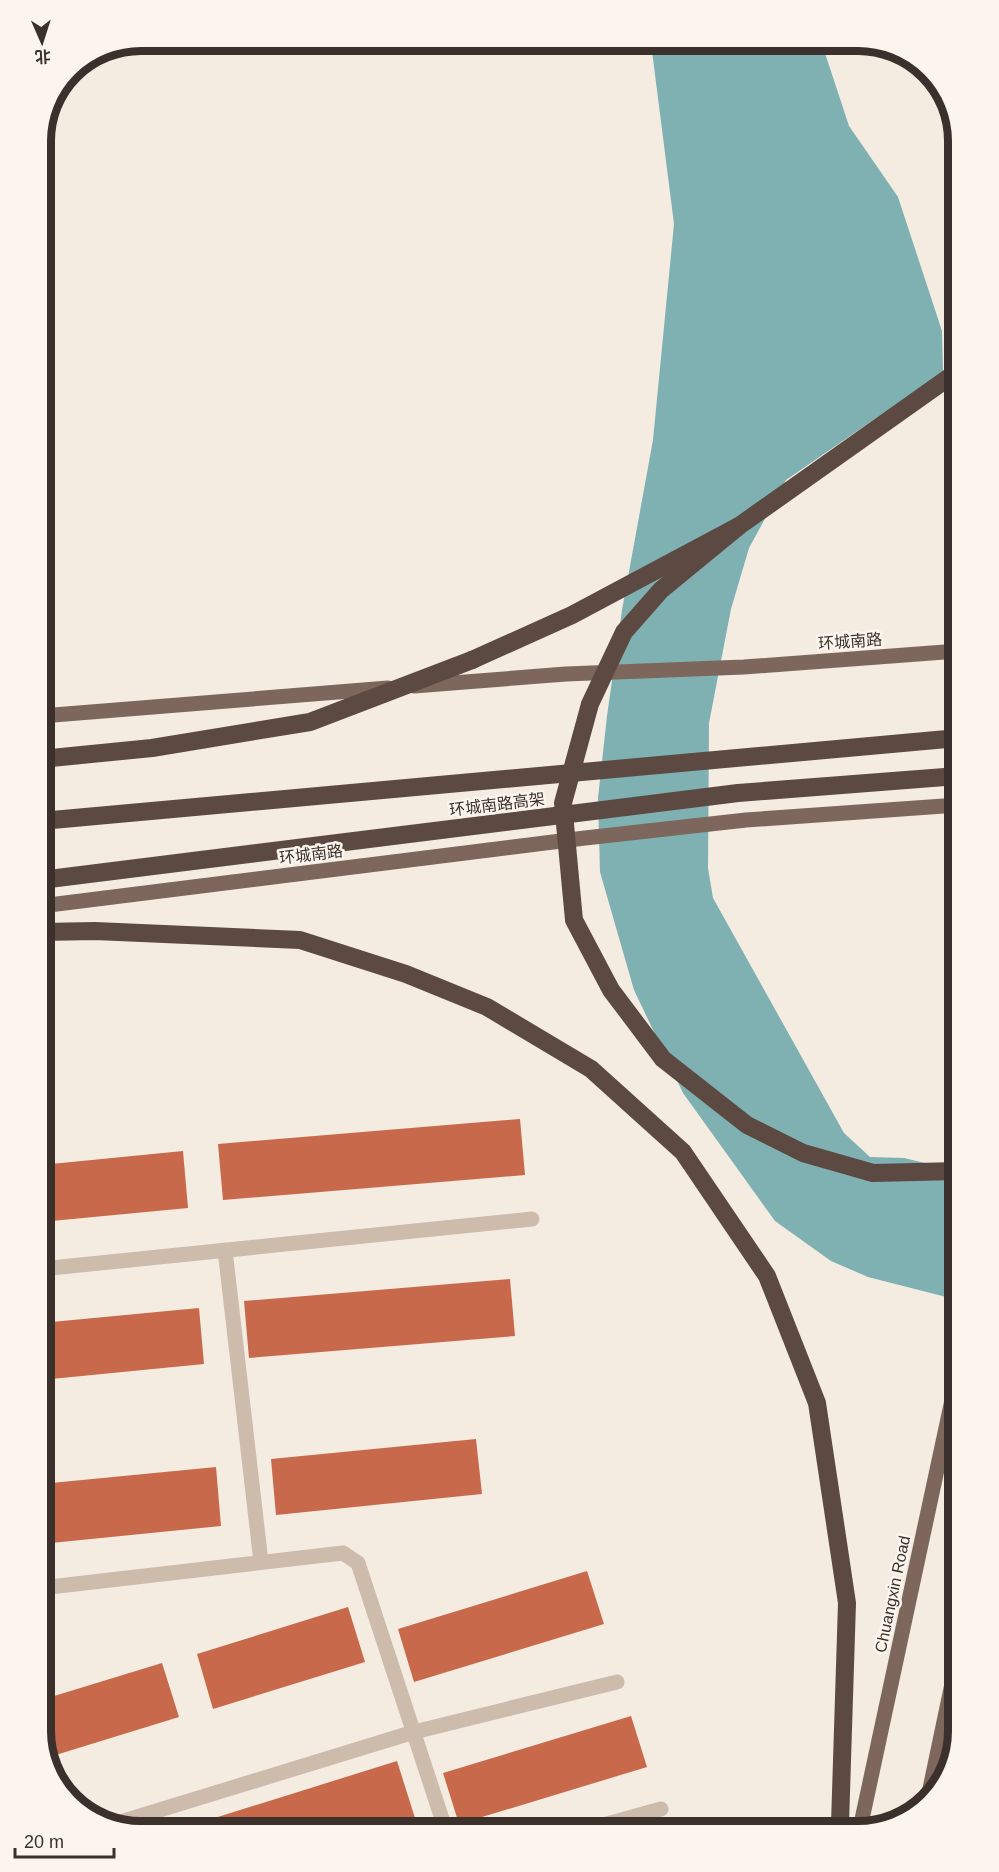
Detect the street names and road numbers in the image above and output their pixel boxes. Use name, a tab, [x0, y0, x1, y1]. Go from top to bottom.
street label: 环城南路	[818, 631, 883, 652]
street label: 环城南路高架	[448, 790, 546, 819]
street label: 环城南路	[278, 842, 344, 867]
street label: Chuangxin Road	[872, 1534, 913, 1654]

